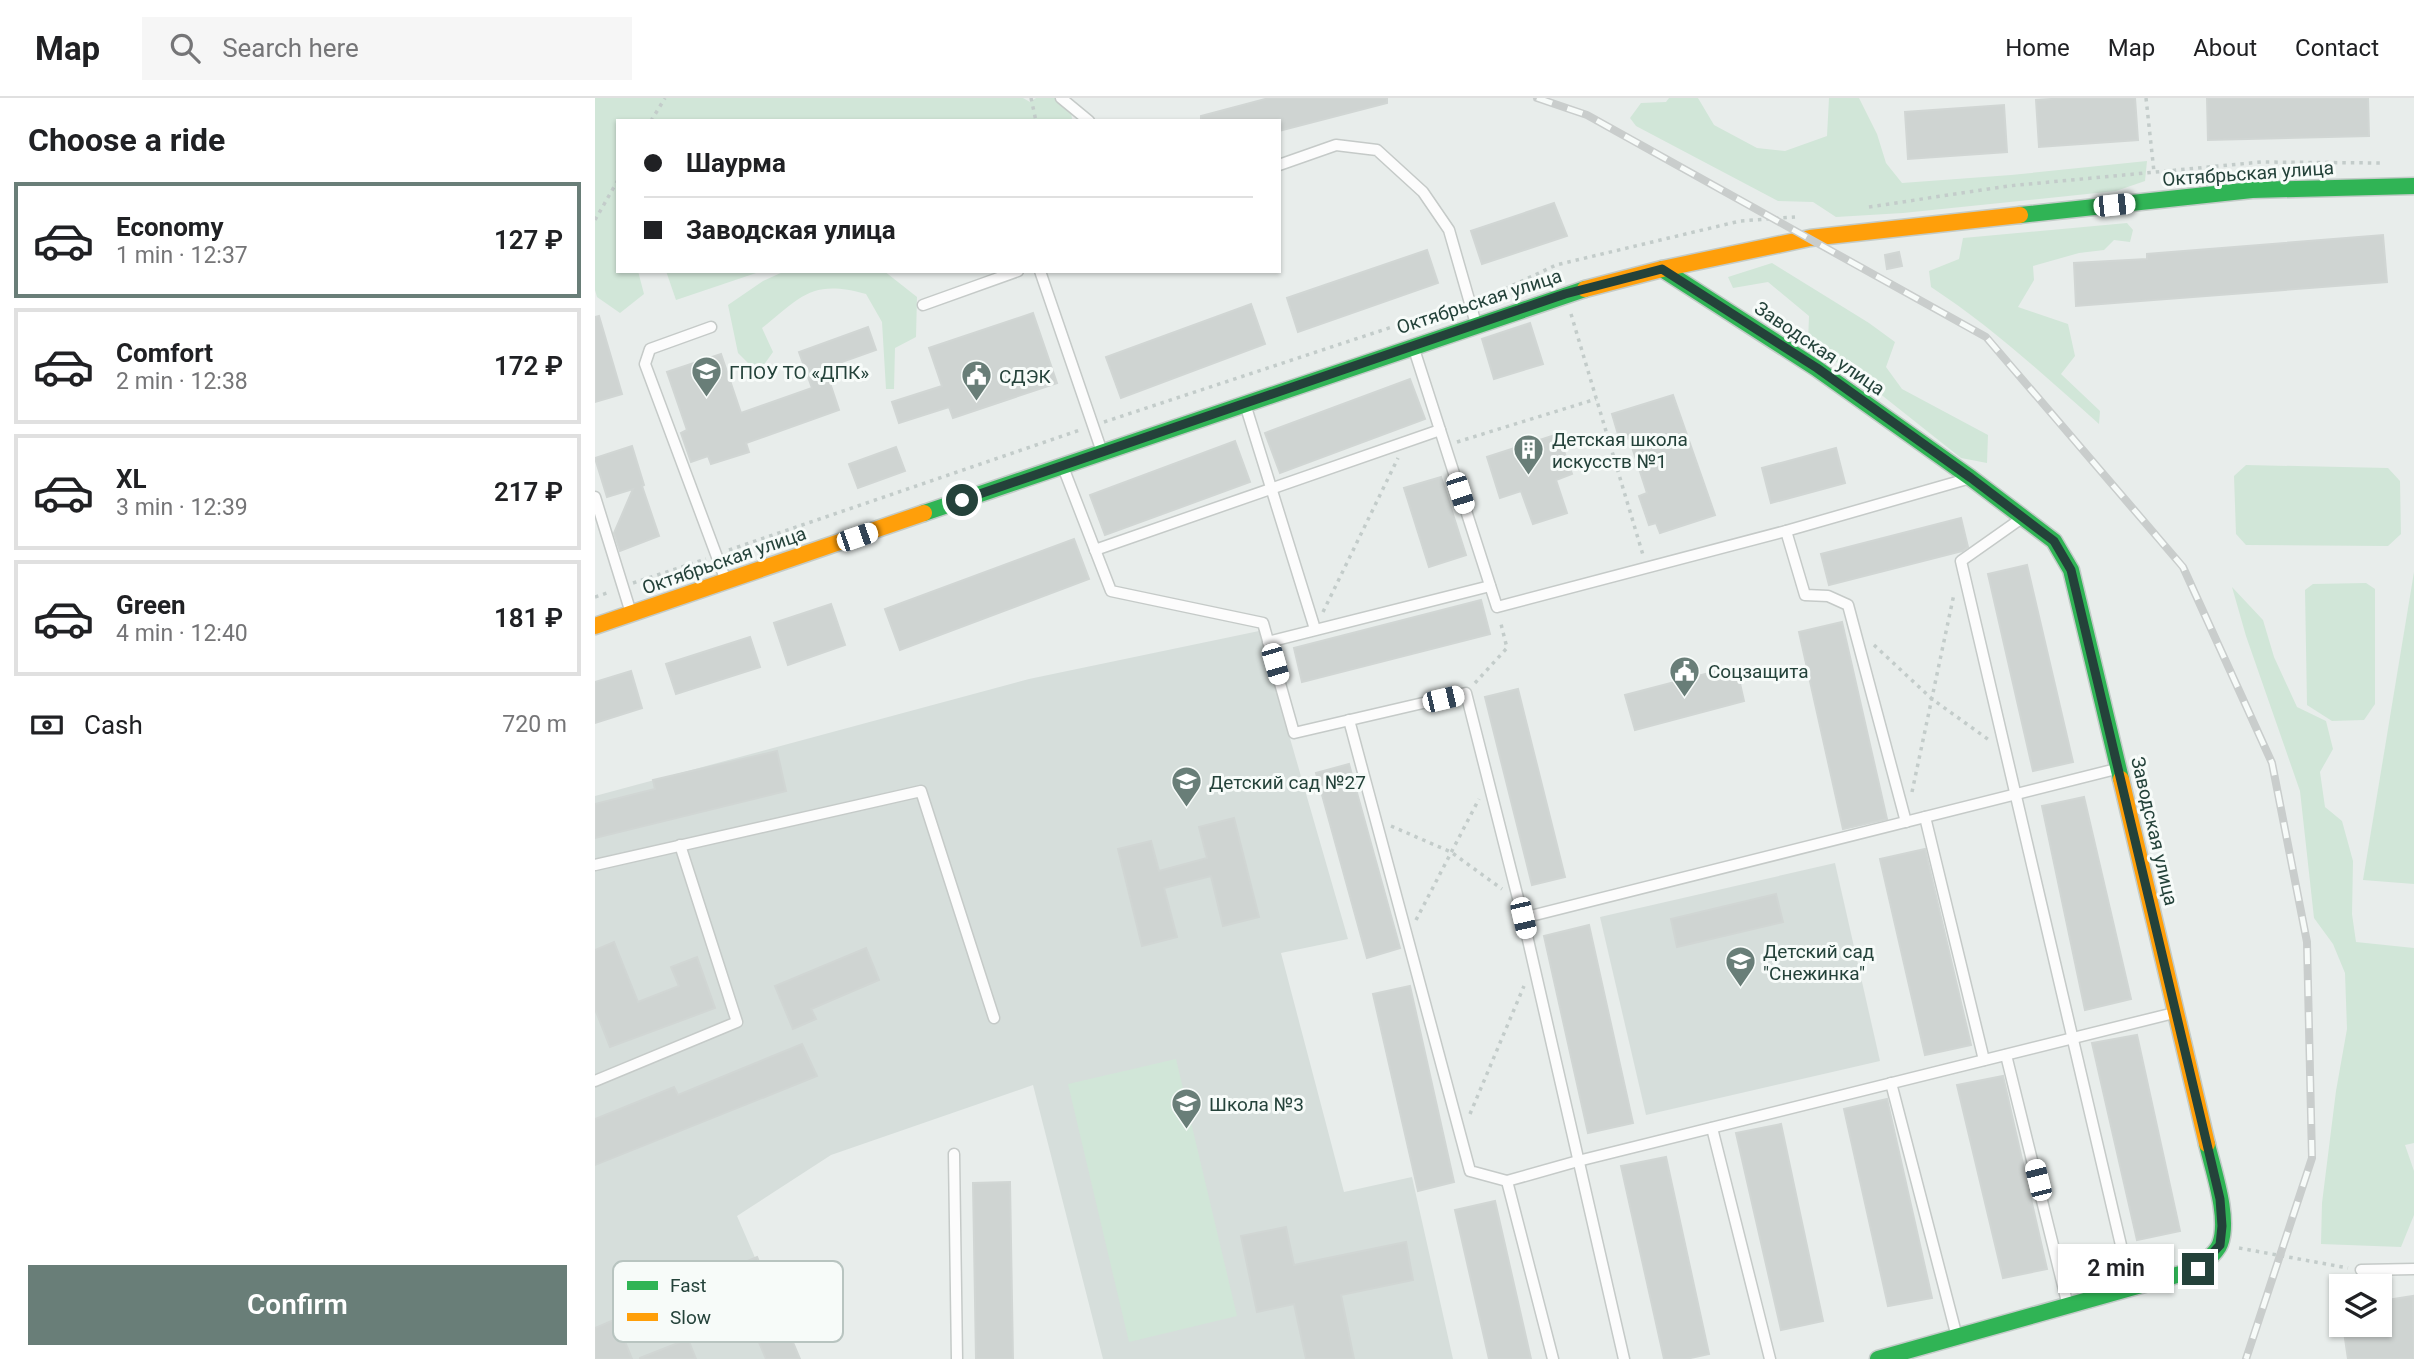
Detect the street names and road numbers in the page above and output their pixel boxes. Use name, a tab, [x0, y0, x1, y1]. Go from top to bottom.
street label: Октябрьская улица	[2161, 156, 2335, 191]
street label: Октябрьская улица	[1394, 264, 1565, 339]
street label: Заводская улица	[1750, 296, 1889, 400]
street label: Октябрьская улица	[639, 522, 809, 599]
street label: Заводская улица	[2126, 754, 2183, 908]

